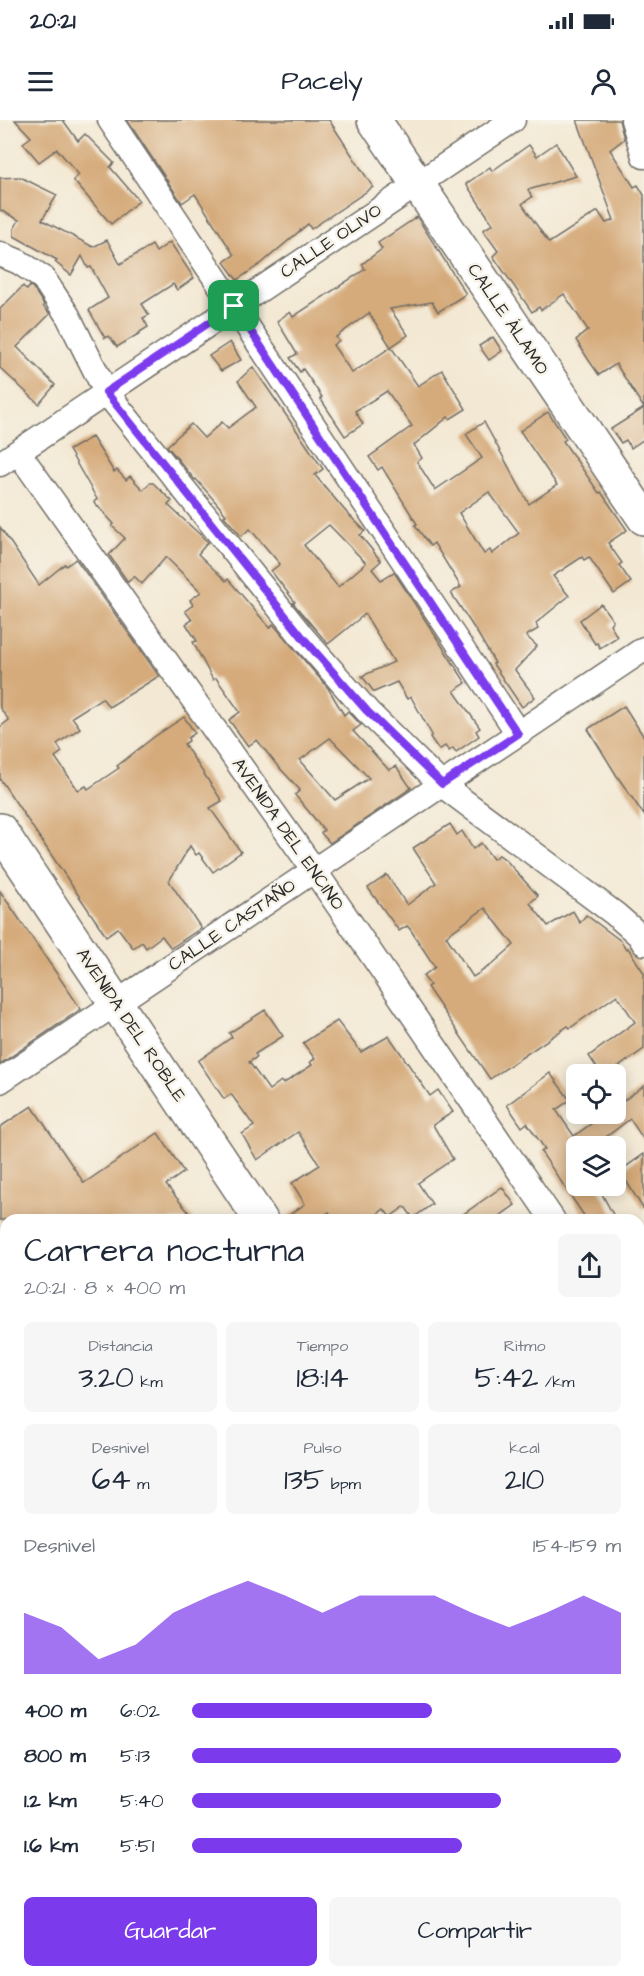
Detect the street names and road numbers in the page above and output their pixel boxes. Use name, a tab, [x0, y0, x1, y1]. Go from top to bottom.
street label: CALLE OLIVO	[275, 198, 387, 284]
street label: CALLE ÁLAMO	[461, 258, 555, 380]
street label: AVENIDA DEL ENCINO	[226, 753, 350, 915]
street label: CALLE CASTAÑO	[163, 873, 301, 977]
street label: AVENIDA DEL ROBLE	[70, 943, 192, 1107]

